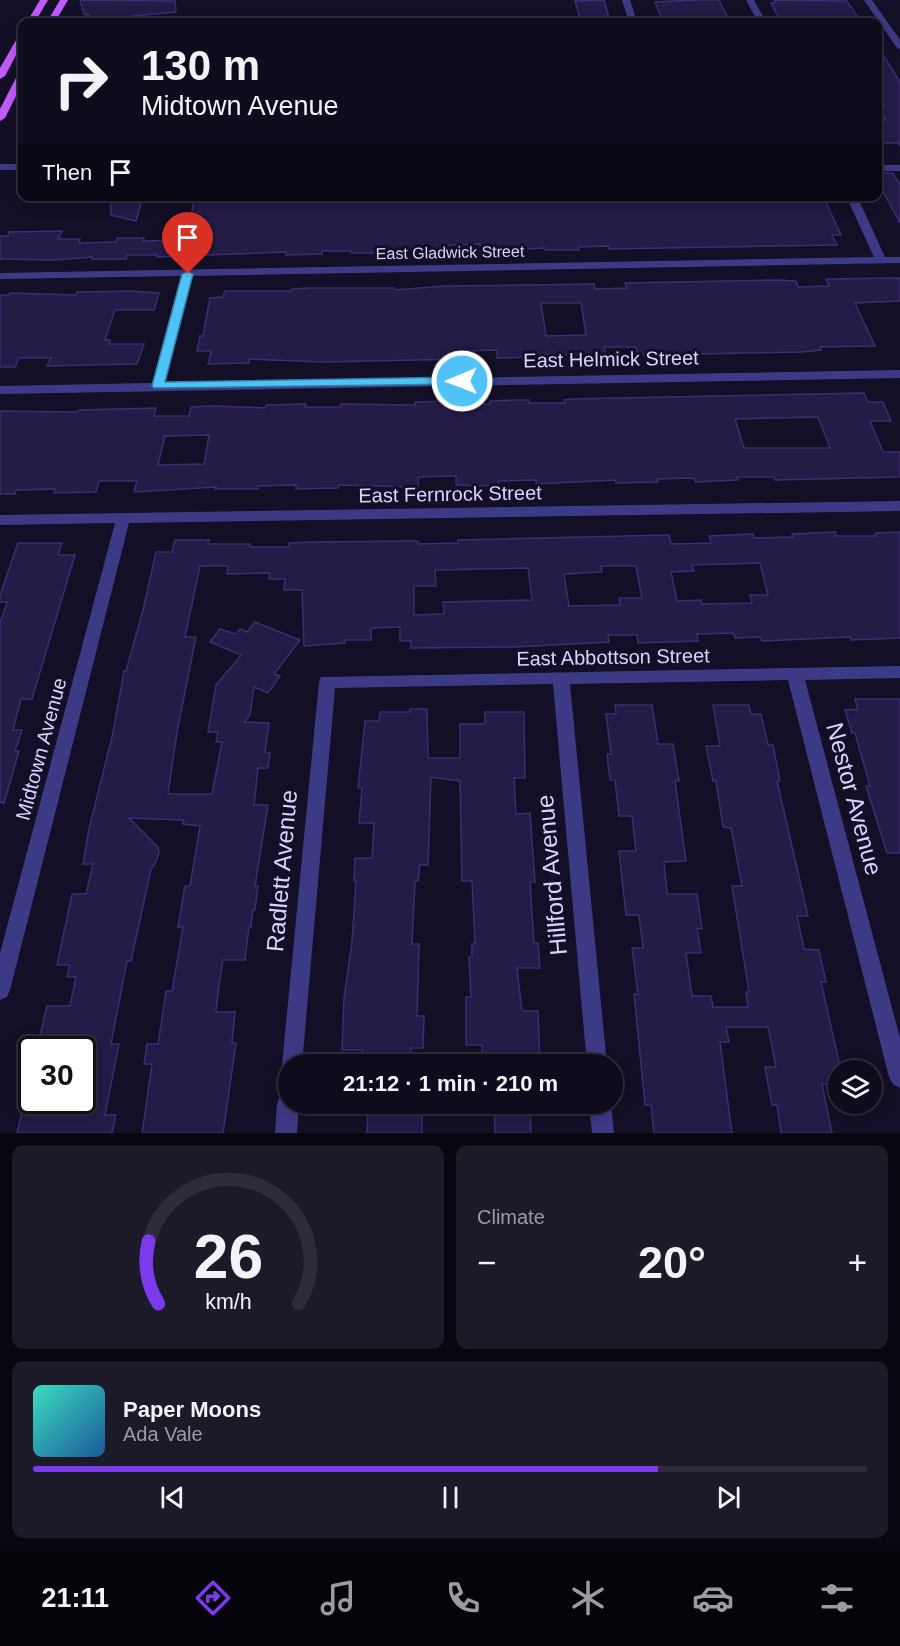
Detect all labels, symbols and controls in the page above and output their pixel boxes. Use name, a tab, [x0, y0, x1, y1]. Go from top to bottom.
icon: right	[42, 42, 120, 120]
text: 130 m	[141, 42, 260, 89]
text: Midtown Avenue	[141, 91, 339, 121]
icon: arrive	[104, 156, 137, 189]
text: Then	[42, 160, 92, 185]
pin	[162, 212, 213, 274]
icon: arrive	[171, 221, 204, 254]
street label: East Gladwick Street	[376, 243, 525, 262]
street label: East Helmick Street	[523, 346, 699, 372]
position arrow	[430, 349, 494, 413]
street label: East Fernrock Street	[358, 481, 542, 507]
street label: East Abbottson Street	[516, 644, 710, 670]
street label: Midtown Avenue	[11, 675, 71, 823]
street label: Nestor Avenue	[821, 720, 888, 878]
street label: Radlett Avenue	[261, 789, 302, 953]
street label: Hillford Avenue	[531, 794, 572, 956]
speed limit sign: 30	[18, 1036, 96, 1114]
map controls	[828, 1060, 882, 1114]
button: layers	[828, 1060, 882, 1114]
text: 21:12 · 1 min · 210 m	[343, 1071, 558, 1096]
text: Climate	[477, 1206, 545, 1228]
text: 26	[193, 1222, 263, 1291]
text: 20°	[638, 1237, 706, 1288]
text: −	[477, 1244, 496, 1281]
text: +	[848, 1244, 867, 1281]
text: km/h	[205, 1290, 251, 1314]
text: Paper Moons	[123, 1397, 261, 1422]
text: Ada Vale	[123, 1423, 203, 1445]
icon: previous	[156, 1481, 189, 1514]
icon: pause	[434, 1481, 467, 1514]
icon: next	[712, 1481, 745, 1514]
icon: directions	[192, 1577, 234, 1619]
icon: music	[317, 1577, 359, 1619]
icon: phone	[442, 1577, 484, 1619]
icon: climate	[567, 1577, 609, 1619]
icon: car	[692, 1577, 734, 1619]
icon: filters	[816, 1577, 858, 1619]
text: 21:11	[41, 1583, 109, 1613]

